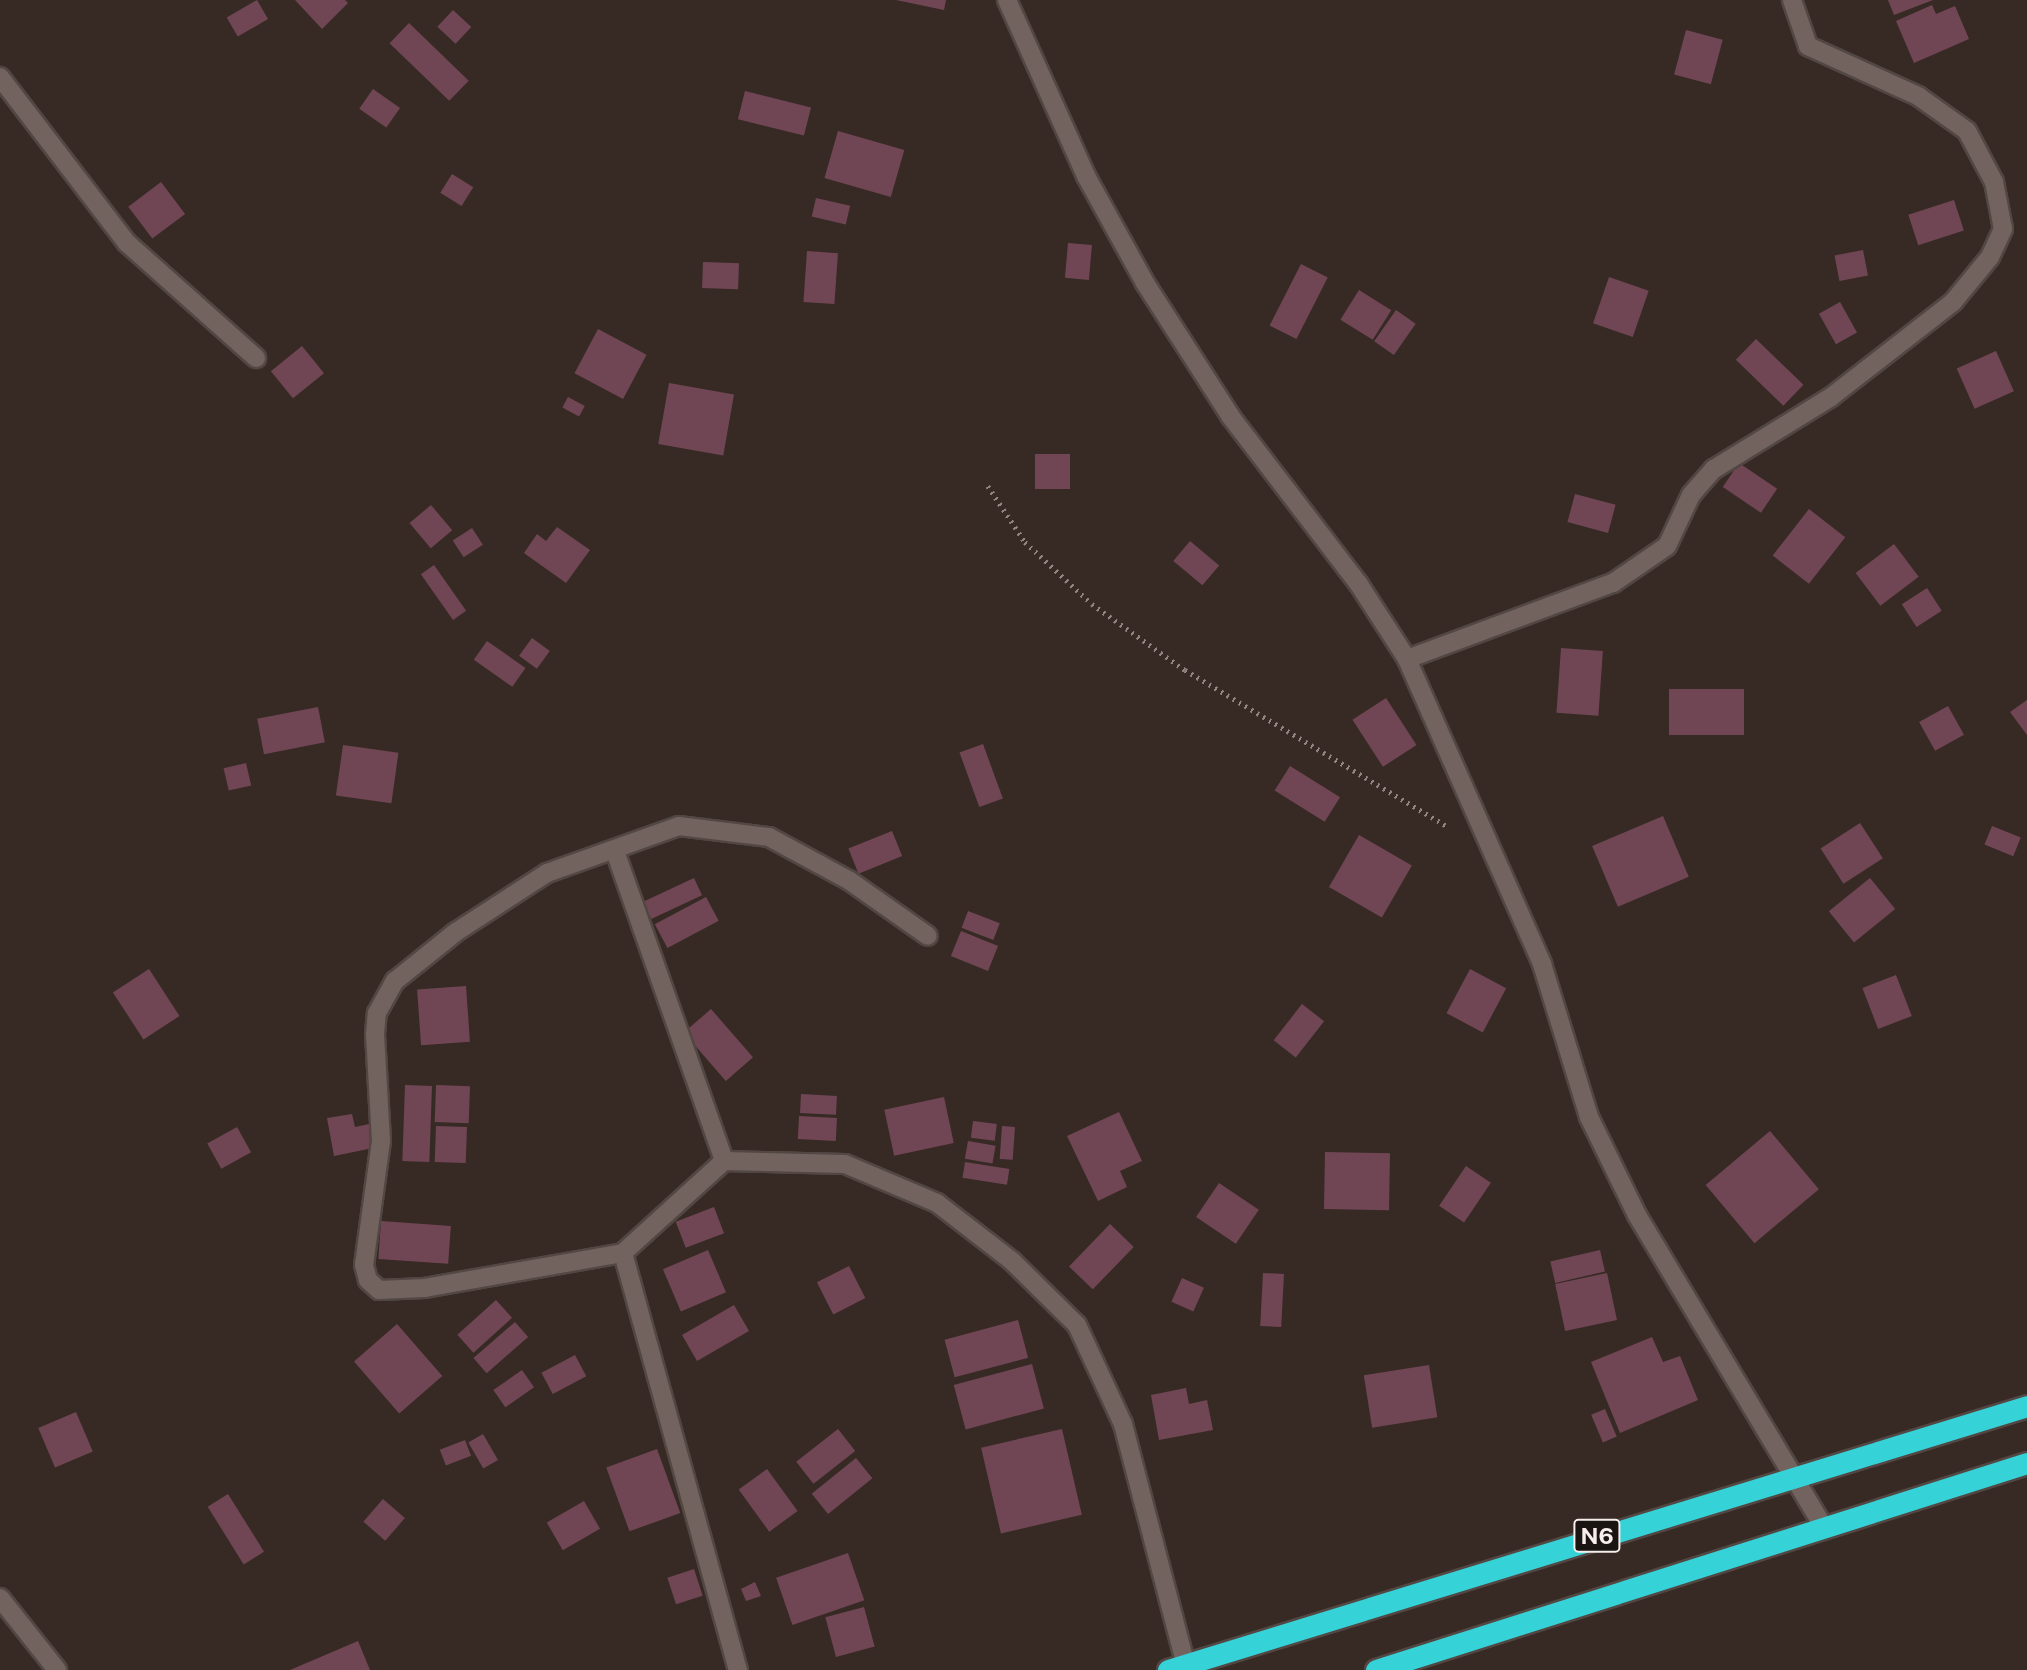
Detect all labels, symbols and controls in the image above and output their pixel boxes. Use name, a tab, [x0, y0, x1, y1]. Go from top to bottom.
road number: N6	[1572, 1516, 1622, 1555]

